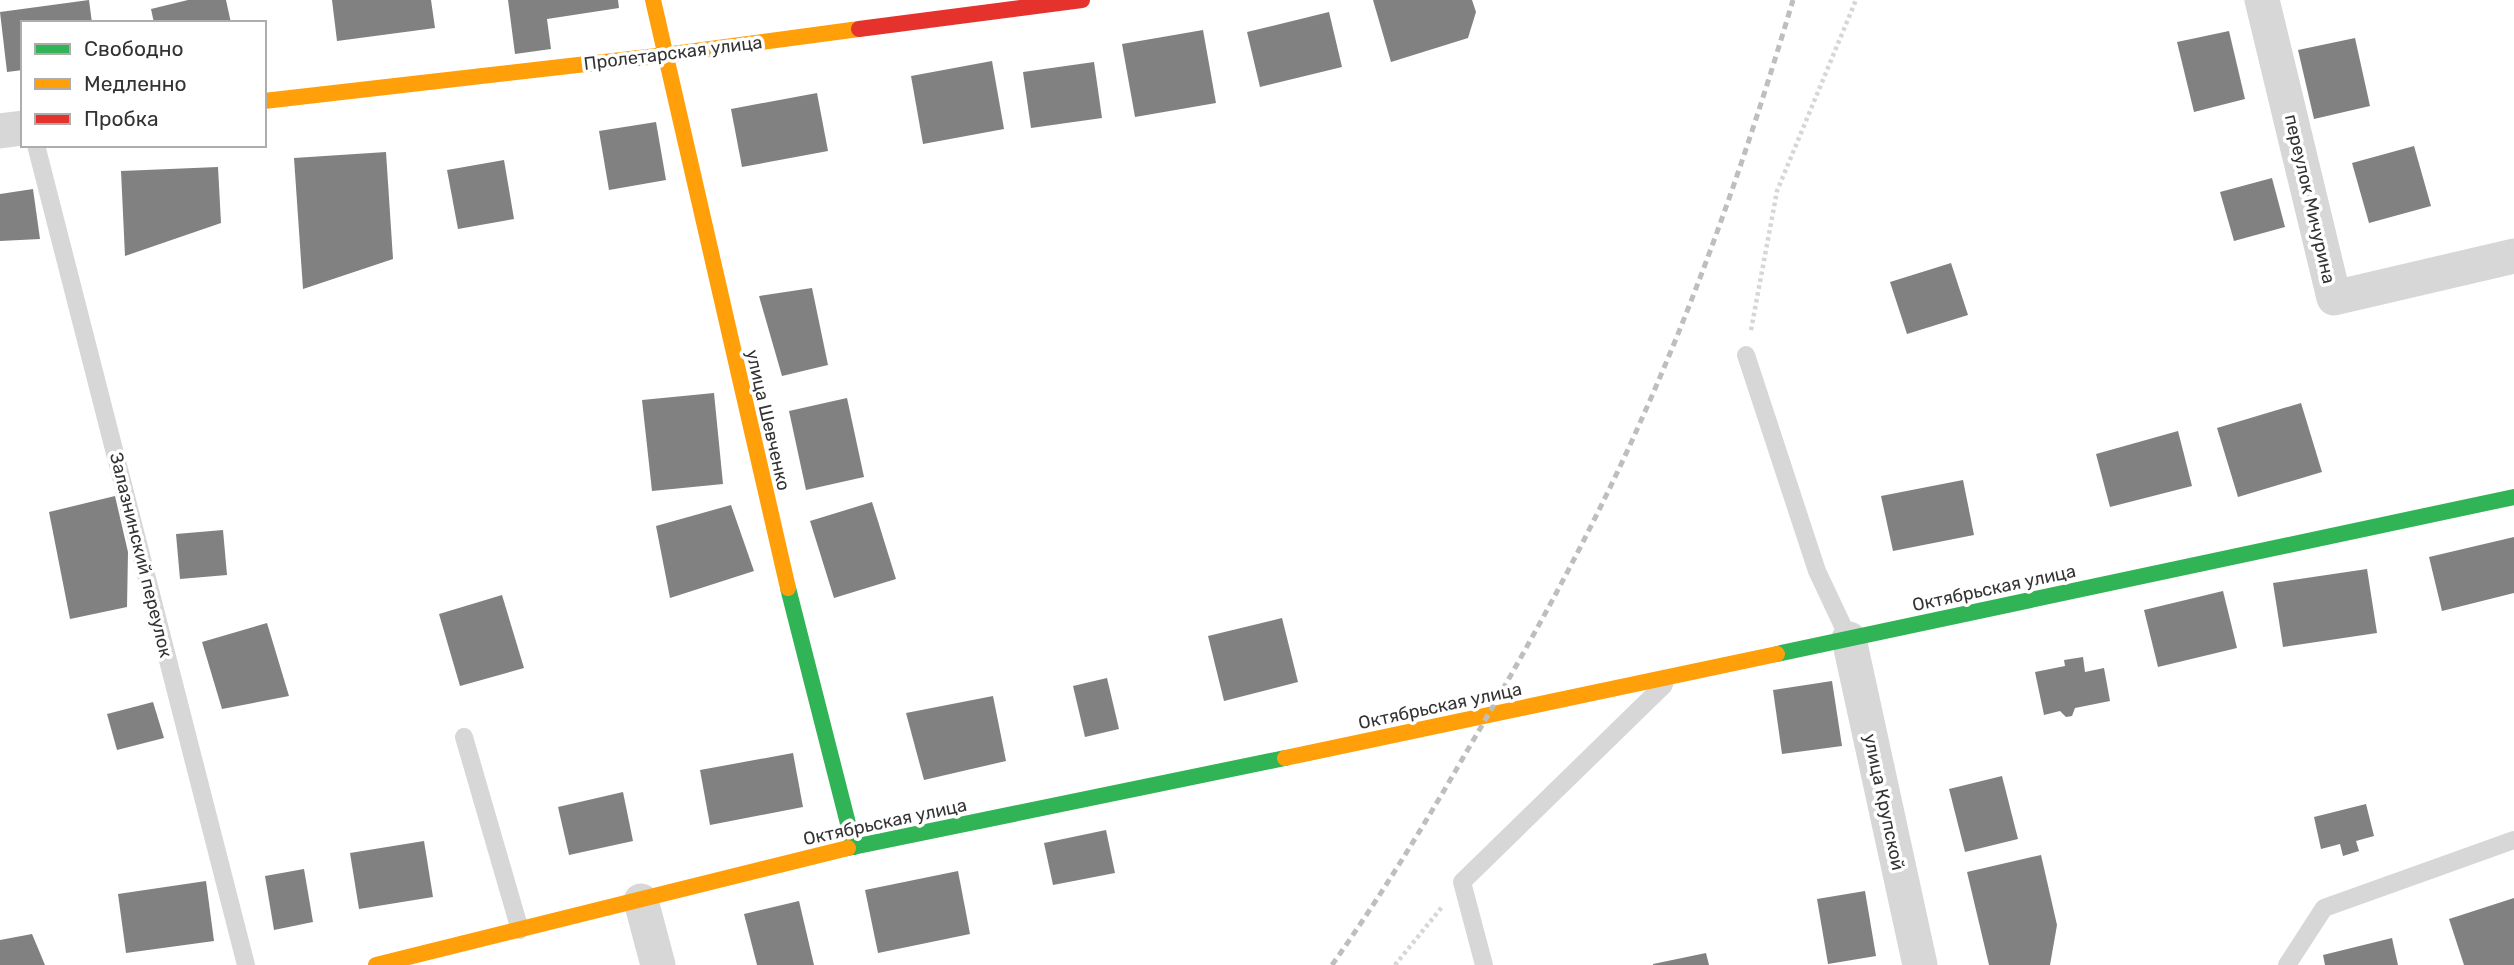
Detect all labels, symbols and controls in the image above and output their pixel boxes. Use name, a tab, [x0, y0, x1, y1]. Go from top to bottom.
legend	[21, 21, 266, 147]
street label: Пролетарская улица	[583, 31, 763, 75]
text: Свободно	[84, 36, 184, 61]
text: Медленно	[84, 71, 187, 96]
text: Пробка	[84, 106, 159, 131]
street label: переулок Мичурина	[2280, 112, 2340, 286]
street label: улица Шевченко	[741, 347, 795, 493]
street label: Залазнинский переулок	[105, 450, 177, 660]
street label: Октябрьская улица	[1910, 560, 2078, 616]
street label: Октябрьская улица	[1356, 678, 1524, 734]
street label: улица Крупской	[1859, 732, 1909, 872]
street label: Октябрьская улица	[801, 794, 969, 850]

